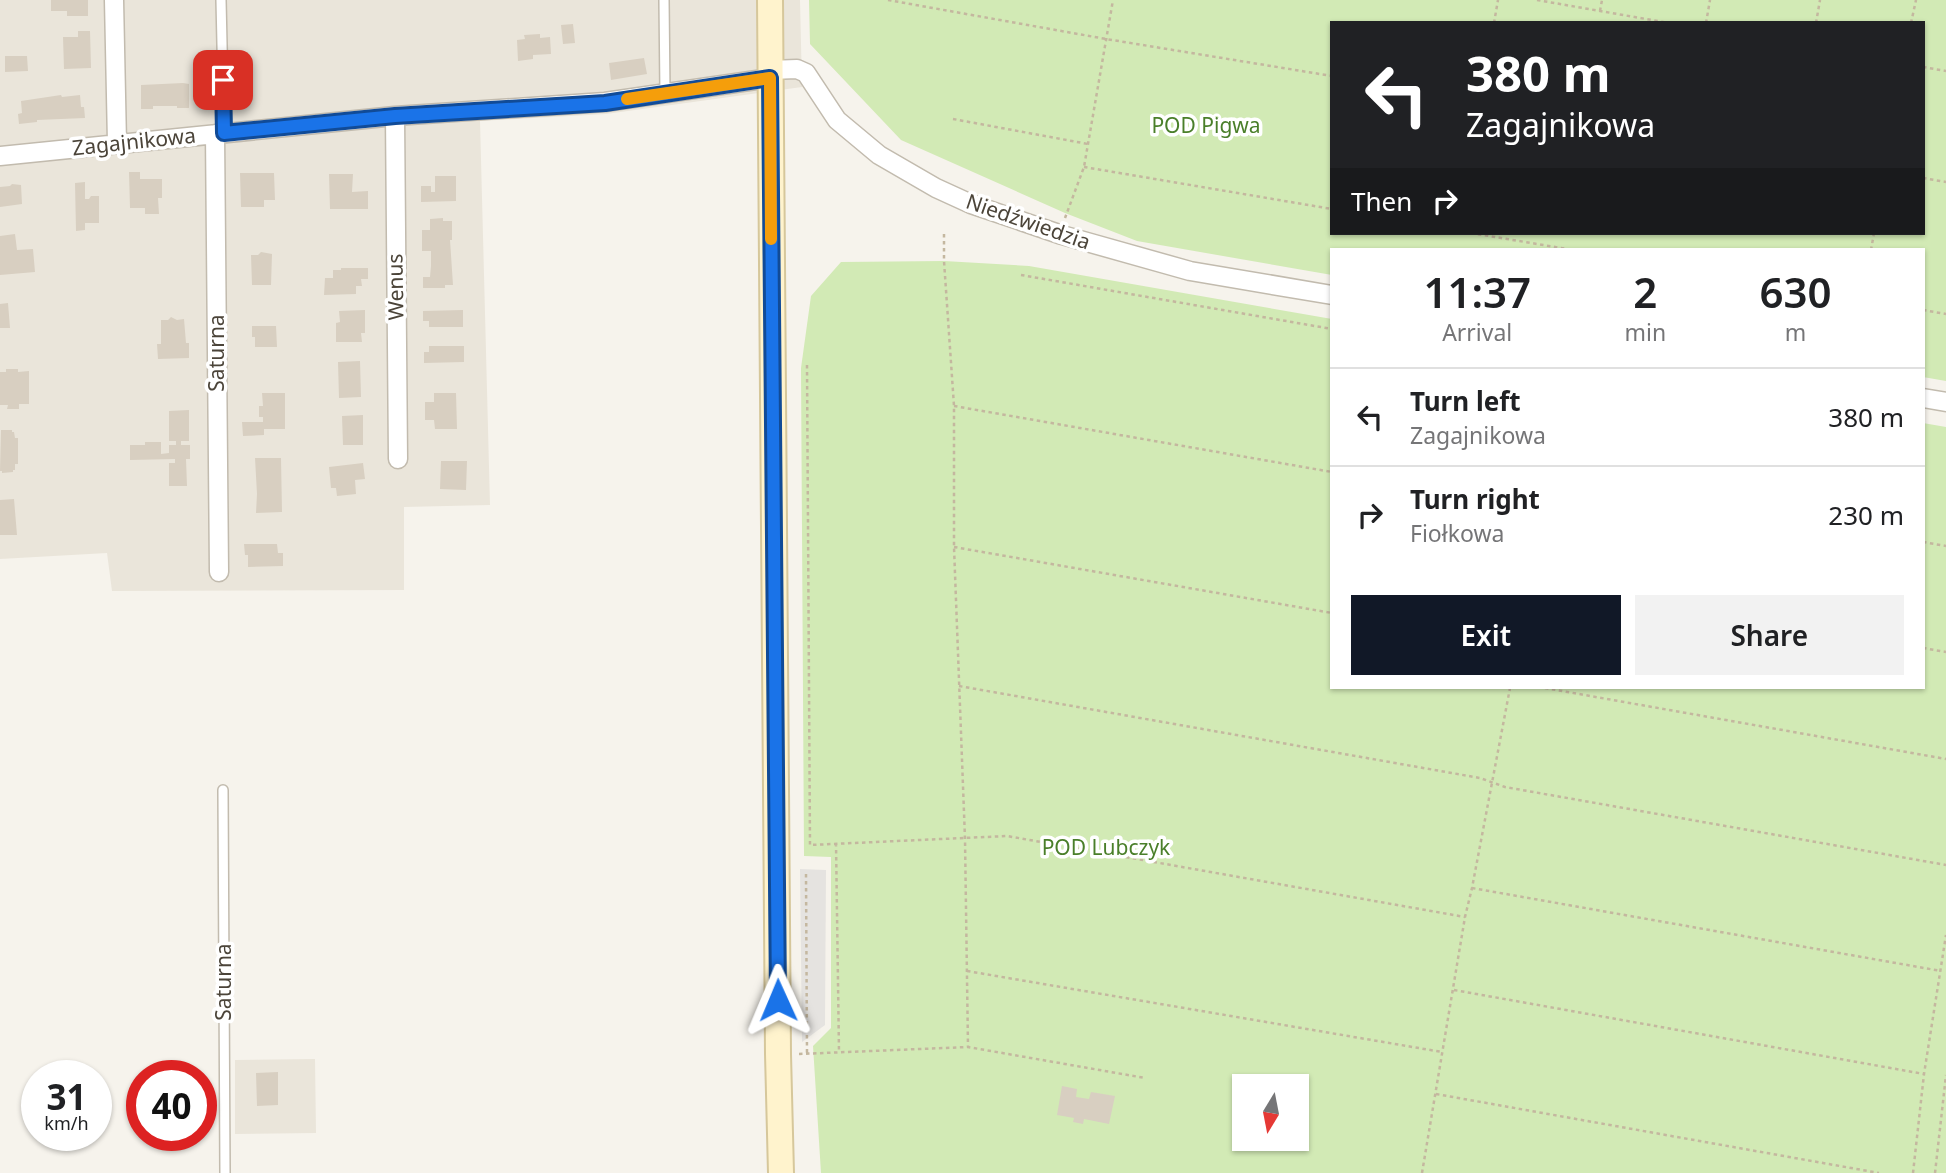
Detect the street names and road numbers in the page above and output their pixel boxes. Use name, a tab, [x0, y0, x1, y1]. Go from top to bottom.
street label: Zagajnikowa	[71, 121, 197, 161]
street label: Niedźwiedzia	[962, 187, 1094, 255]
street label: Wenus	[380, 253, 410, 321]
street label: Saturna	[202, 314, 230, 392]
street label: Saturna	[209, 943, 237, 1021]

